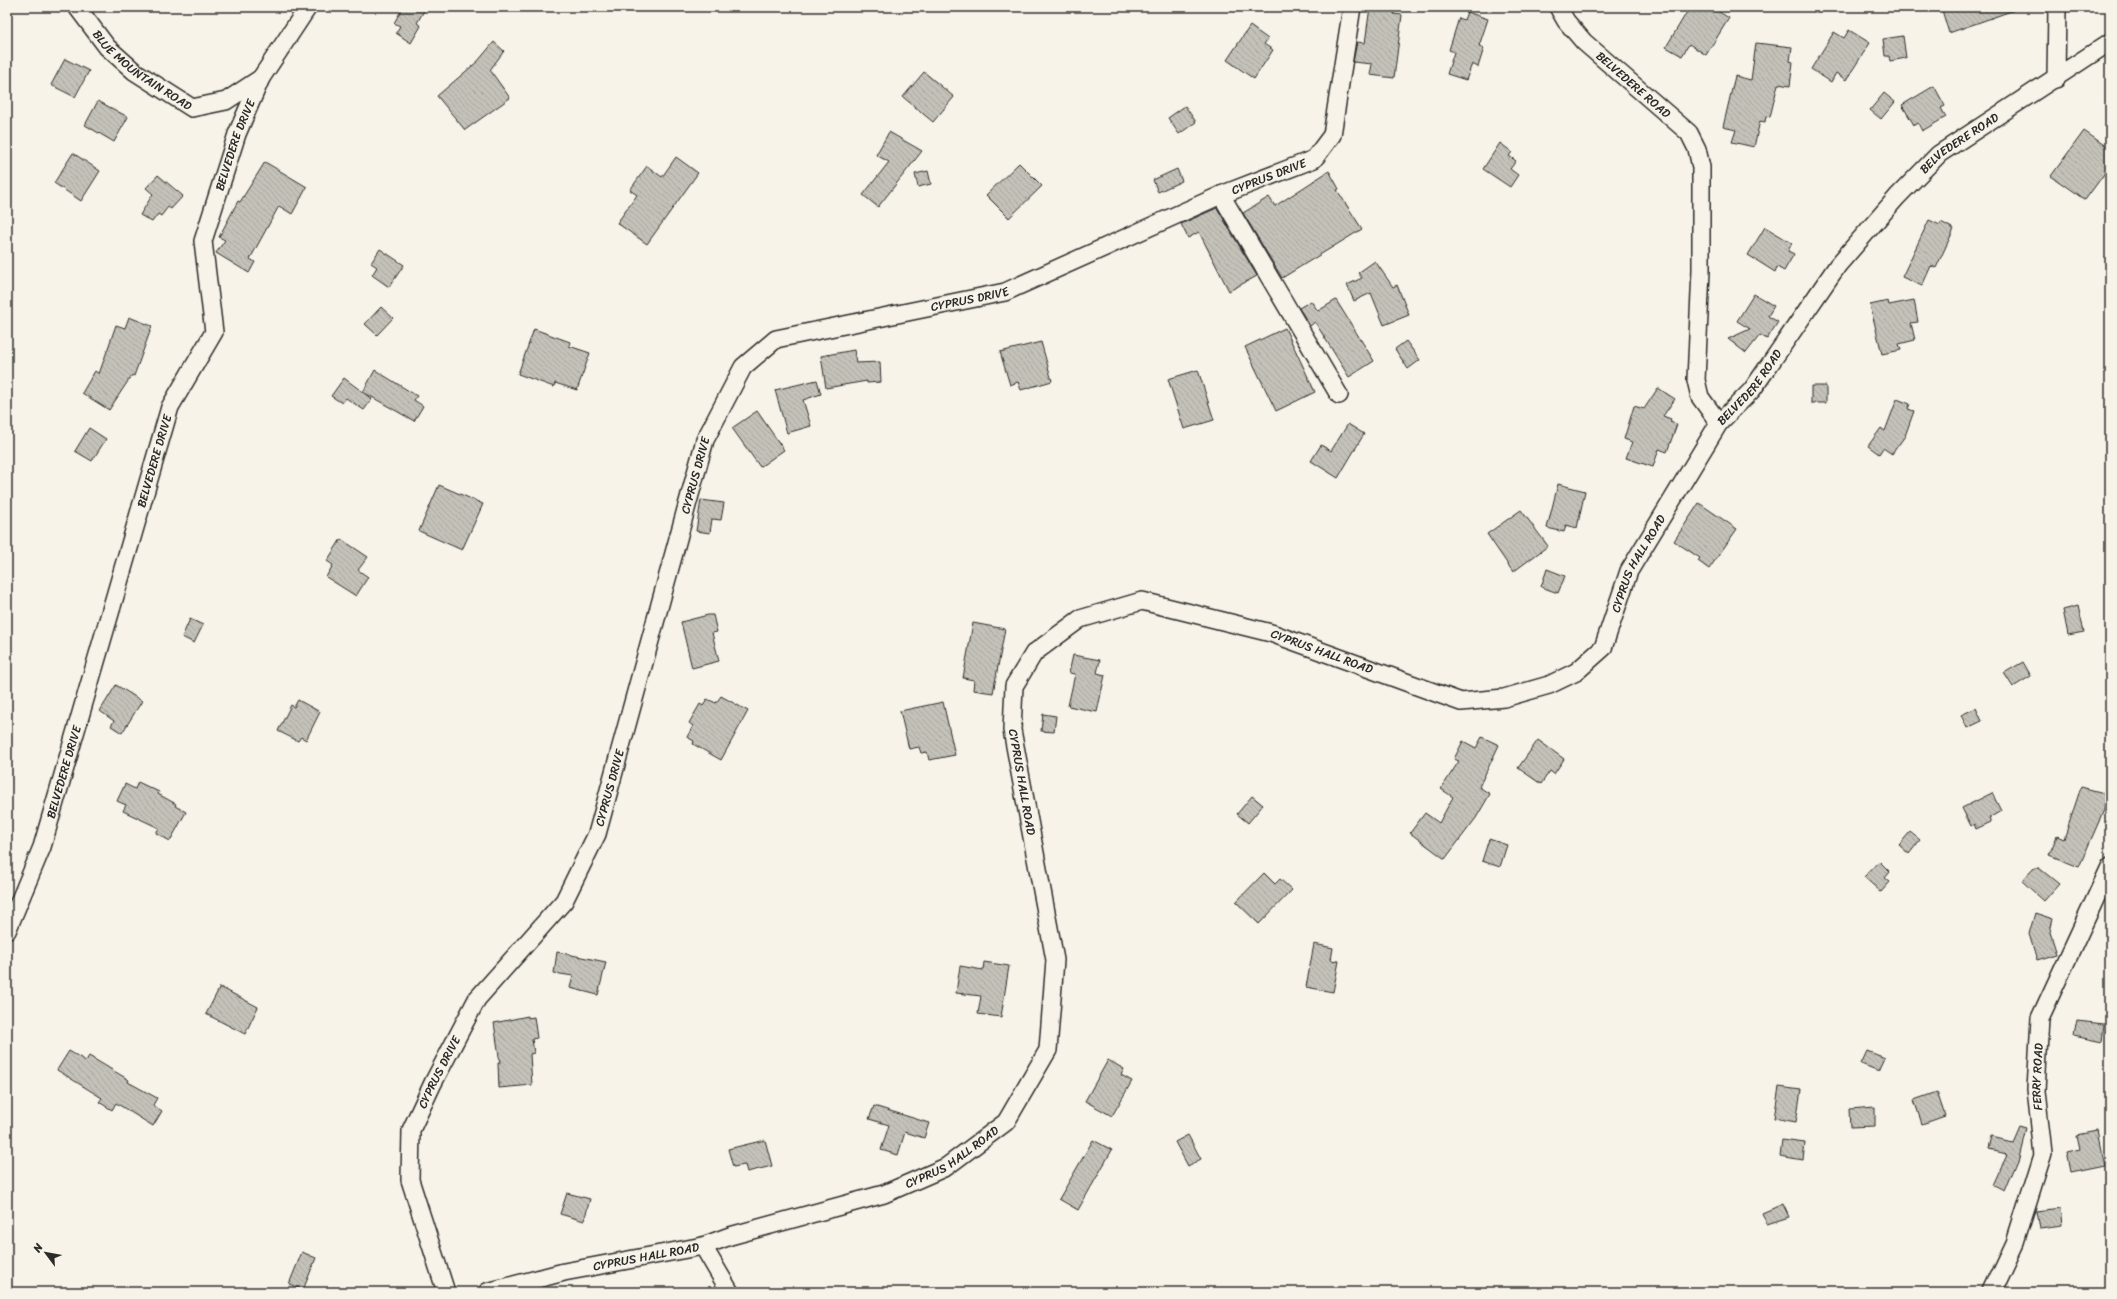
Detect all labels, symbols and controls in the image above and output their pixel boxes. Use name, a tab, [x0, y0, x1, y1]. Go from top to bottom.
street label: BLUE MOUNTAIN ROAD	[87, 25, 197, 117]
street label: BELVEDERE ROAD	[1591, 46, 1677, 124]
street label: BELVEDERE DRIVE	[209, 95, 262, 194]
street label: BELVEDERE ROAD	[1914, 106, 2004, 179]
street label: CYPRUS DRIVE	[1228, 152, 1311, 201]
street label: CYPRUS DRIVE	[929, 280, 1014, 318]
street label: BELVEDERE ROAD	[1711, 344, 1788, 431]
street label: BELVEDERE DRIVE	[130, 411, 179, 510]
street label: CYPRUS DRIVE	[674, 433, 717, 516]
street label: CYPRUS HALL ROAD	[1605, 510, 1672, 615]
street label: CYPRUS HALL ROAD	[1268, 623, 1377, 680]
street label: BELVEDERE DRIVE	[40, 722, 88, 821]
street label: CYPRUS HALL ROAD	[1002, 727, 1042, 838]
street label: CYPRUS DRIVE	[589, 746, 631, 829]
street label: CYPRUS DRIVE	[412, 1031, 467, 1112]
street label: FERRY ROAD	[2025, 1043, 2050, 1112]
street label: CYPRUS HALL ROAD	[901, 1119, 1004, 1195]
north arrow	[26, 1233, 66, 1273]
street label: CYPRUS HALL ROAD	[591, 1236, 702, 1277]
text: N	[27, 1239, 48, 1257]

